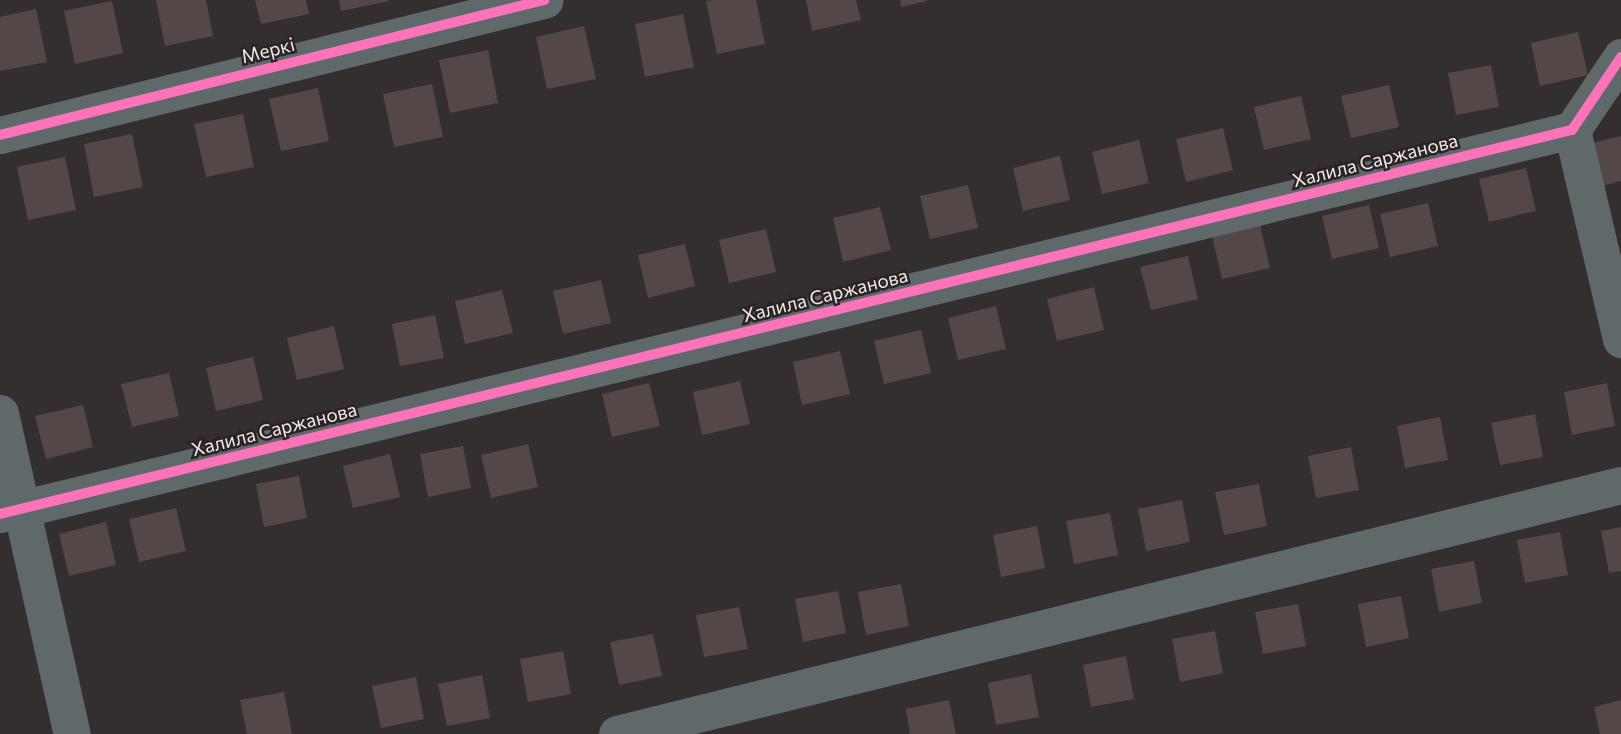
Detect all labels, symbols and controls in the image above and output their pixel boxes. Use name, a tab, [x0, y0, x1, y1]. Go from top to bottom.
street label: Меркі	[239, 32, 297, 68]
street label: Халила Саржанова	[1290, 128, 1460, 192]
street label: Халила Саржанова	[740, 263, 910, 327]
street label: Халила Саржанова	[189, 397, 359, 461]

